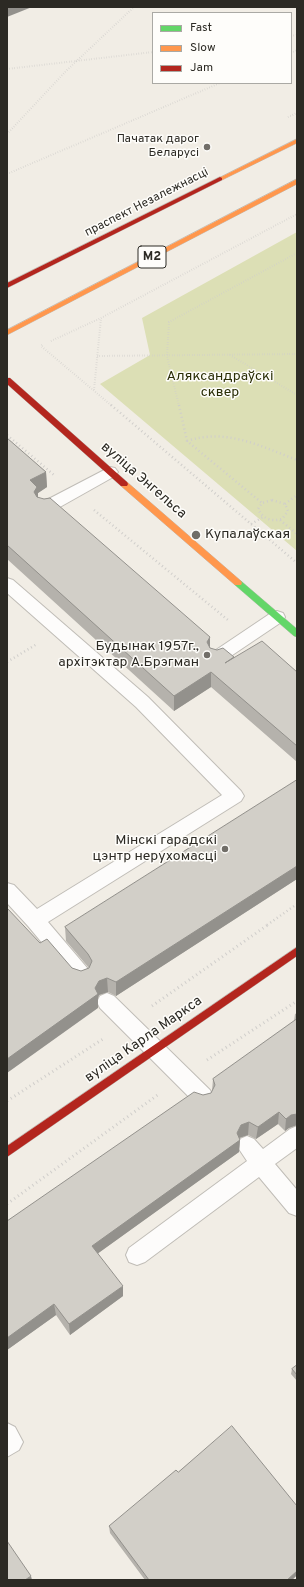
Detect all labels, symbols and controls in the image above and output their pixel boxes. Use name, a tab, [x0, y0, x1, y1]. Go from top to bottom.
legend	[152, 12, 292, 84]
text: Fast	[190, 20, 212, 36]
text: Slow	[190, 40, 216, 56]
text: Jam	[190, 60, 213, 76]
place label: Пачатак дарог Беларусі	[117, 133, 199, 161]
marker: Пачатак дарог Беларусі	[202, 142, 212, 152]
street label: праспект Незалежнасці	[83, 166, 211, 240]
road number: М2	[138, 246, 166, 268]
park label: Аляксандраўскі сквер	[167, 369, 273, 402]
street label: вуліца Энгельса	[97, 439, 189, 523]
place label: Купалаўская	[205, 527, 290, 543]
marker: Купалаўская	[190, 529, 202, 541]
place label: Будынак 1957г., архітэктар А.Брэгман	[58, 639, 199, 672]
marker: Будынак 1957г., архітэктар А.Брэгман	[202, 650, 212, 660]
place label: Мінскі гарадскі цэнтр нерухомасці	[92, 833, 217, 866]
marker: Мінскі гарадскі цэнтр нерухомасці	[220, 844, 230, 854]
street label: вуліца Карла Маркса	[82, 993, 206, 1087]

